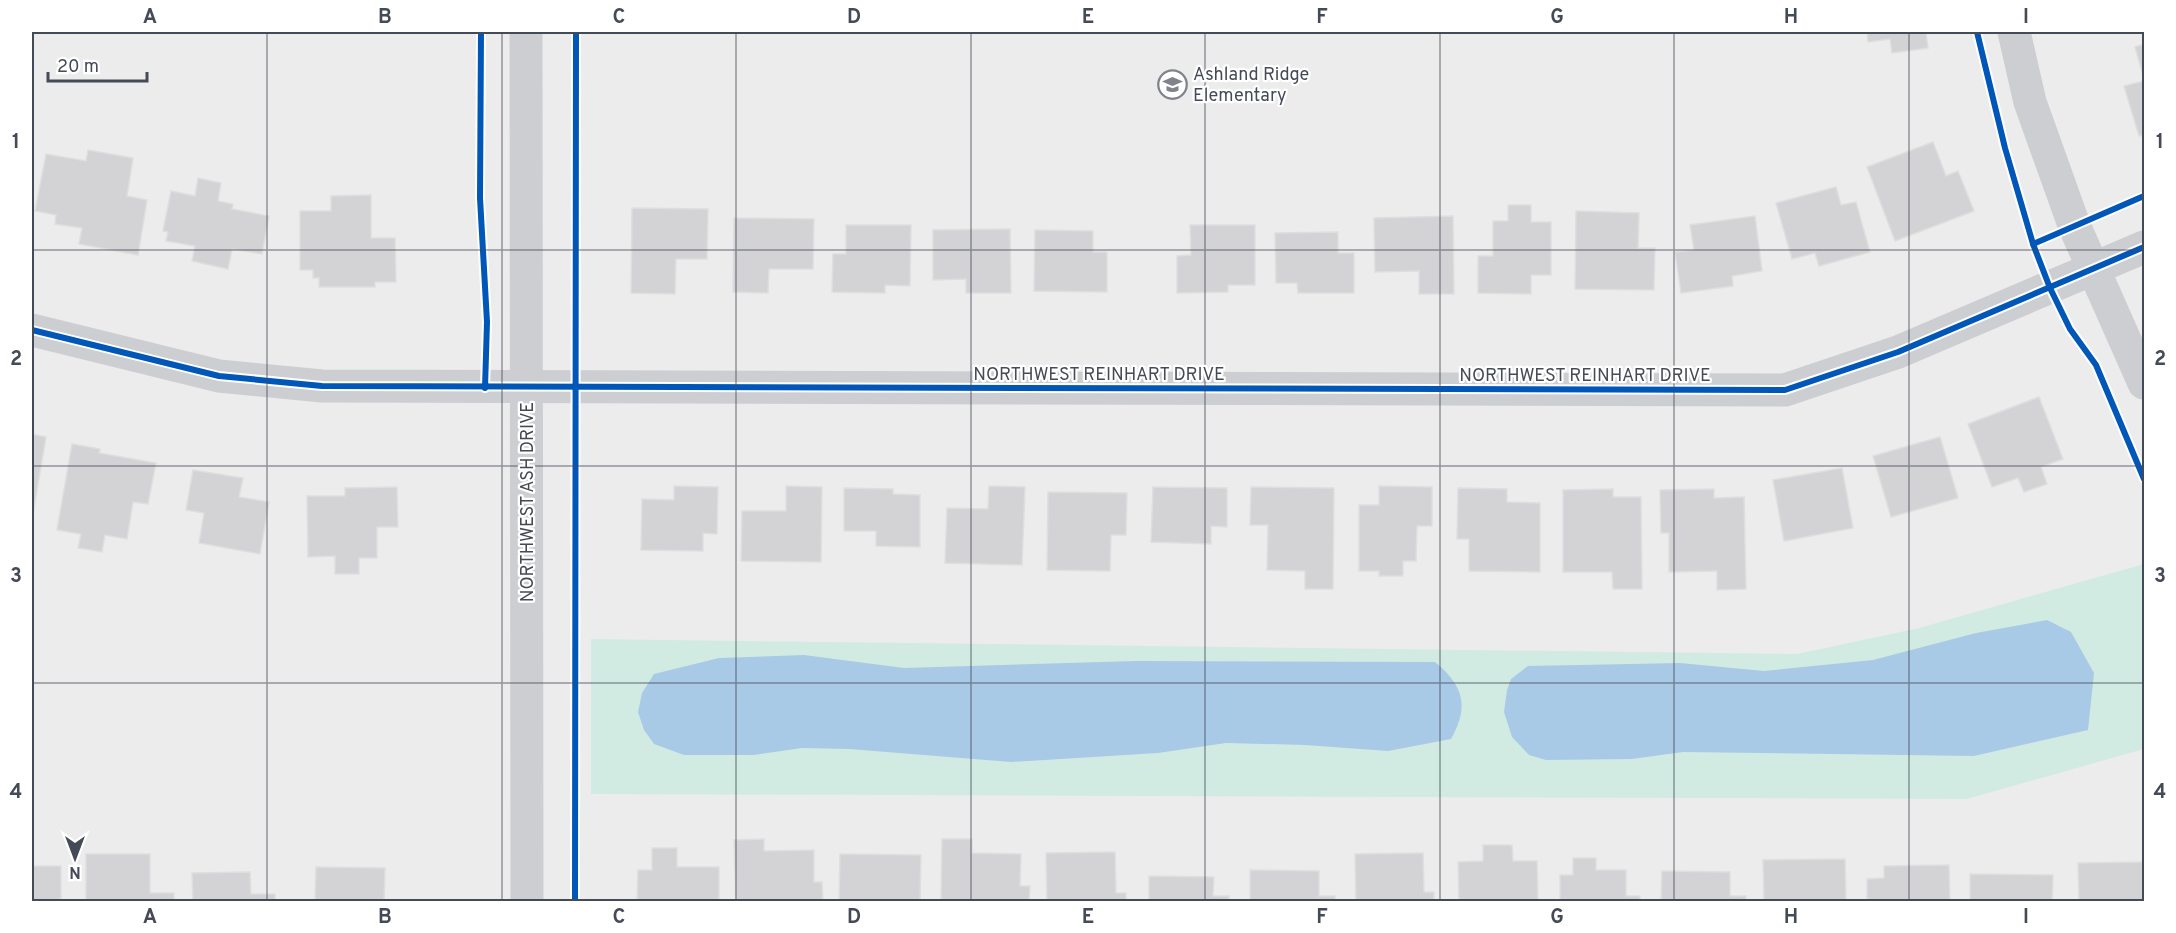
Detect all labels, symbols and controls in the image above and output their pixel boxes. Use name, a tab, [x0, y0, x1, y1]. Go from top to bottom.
text: A	[143, 5, 157, 31]
text: B	[378, 5, 392, 31]
text: C	[613, 5, 625, 31]
text: D	[847, 5, 861, 31]
text: E	[1082, 5, 1094, 31]
text: F	[1316, 5, 1328, 31]
text: G	[1550, 5, 1564, 31]
text: H	[1784, 5, 1798, 31]
text: I	[2023, 5, 2029, 31]
scale bar	[48, 45, 147, 83]
text: 20 m	[57, 56, 99, 79]
place label: Ashland Ridge Elementary	[1193, 64, 1309, 108]
school or university icon: Ashland Ridge Elementary	[1156, 68, 1188, 100]
text: 1	[12, 130, 20, 156]
text: 1	[2156, 130, 2164, 156]
text: 2	[10, 347, 22, 373]
text: 2	[2154, 347, 2166, 373]
street label: NORTHWEST REINHART DRIVE	[973, 364, 1225, 387]
street label: NORTHWEST REINHART DRIVE	[1459, 365, 1711, 388]
street label: NORTHWEST ASH DRIVE	[517, 402, 540, 602]
text: 3	[10, 564, 22, 590]
text: 3	[2154, 564, 2166, 590]
text: 4	[10, 780, 22, 806]
text: 4	[2154, 780, 2166, 806]
north arrow	[45, 828, 105, 888]
text: N	[69, 861, 81, 881]
text: A	[143, 905, 157, 931]
text: B	[378, 905, 392, 931]
text: C	[613, 905, 625, 931]
text: D	[847, 905, 861, 931]
text: E	[1082, 905, 1094, 931]
text: F	[1316, 905, 1328, 931]
text: G	[1550, 905, 1564, 931]
text: H	[1784, 905, 1798, 931]
text: I	[2023, 905, 2029, 931]

